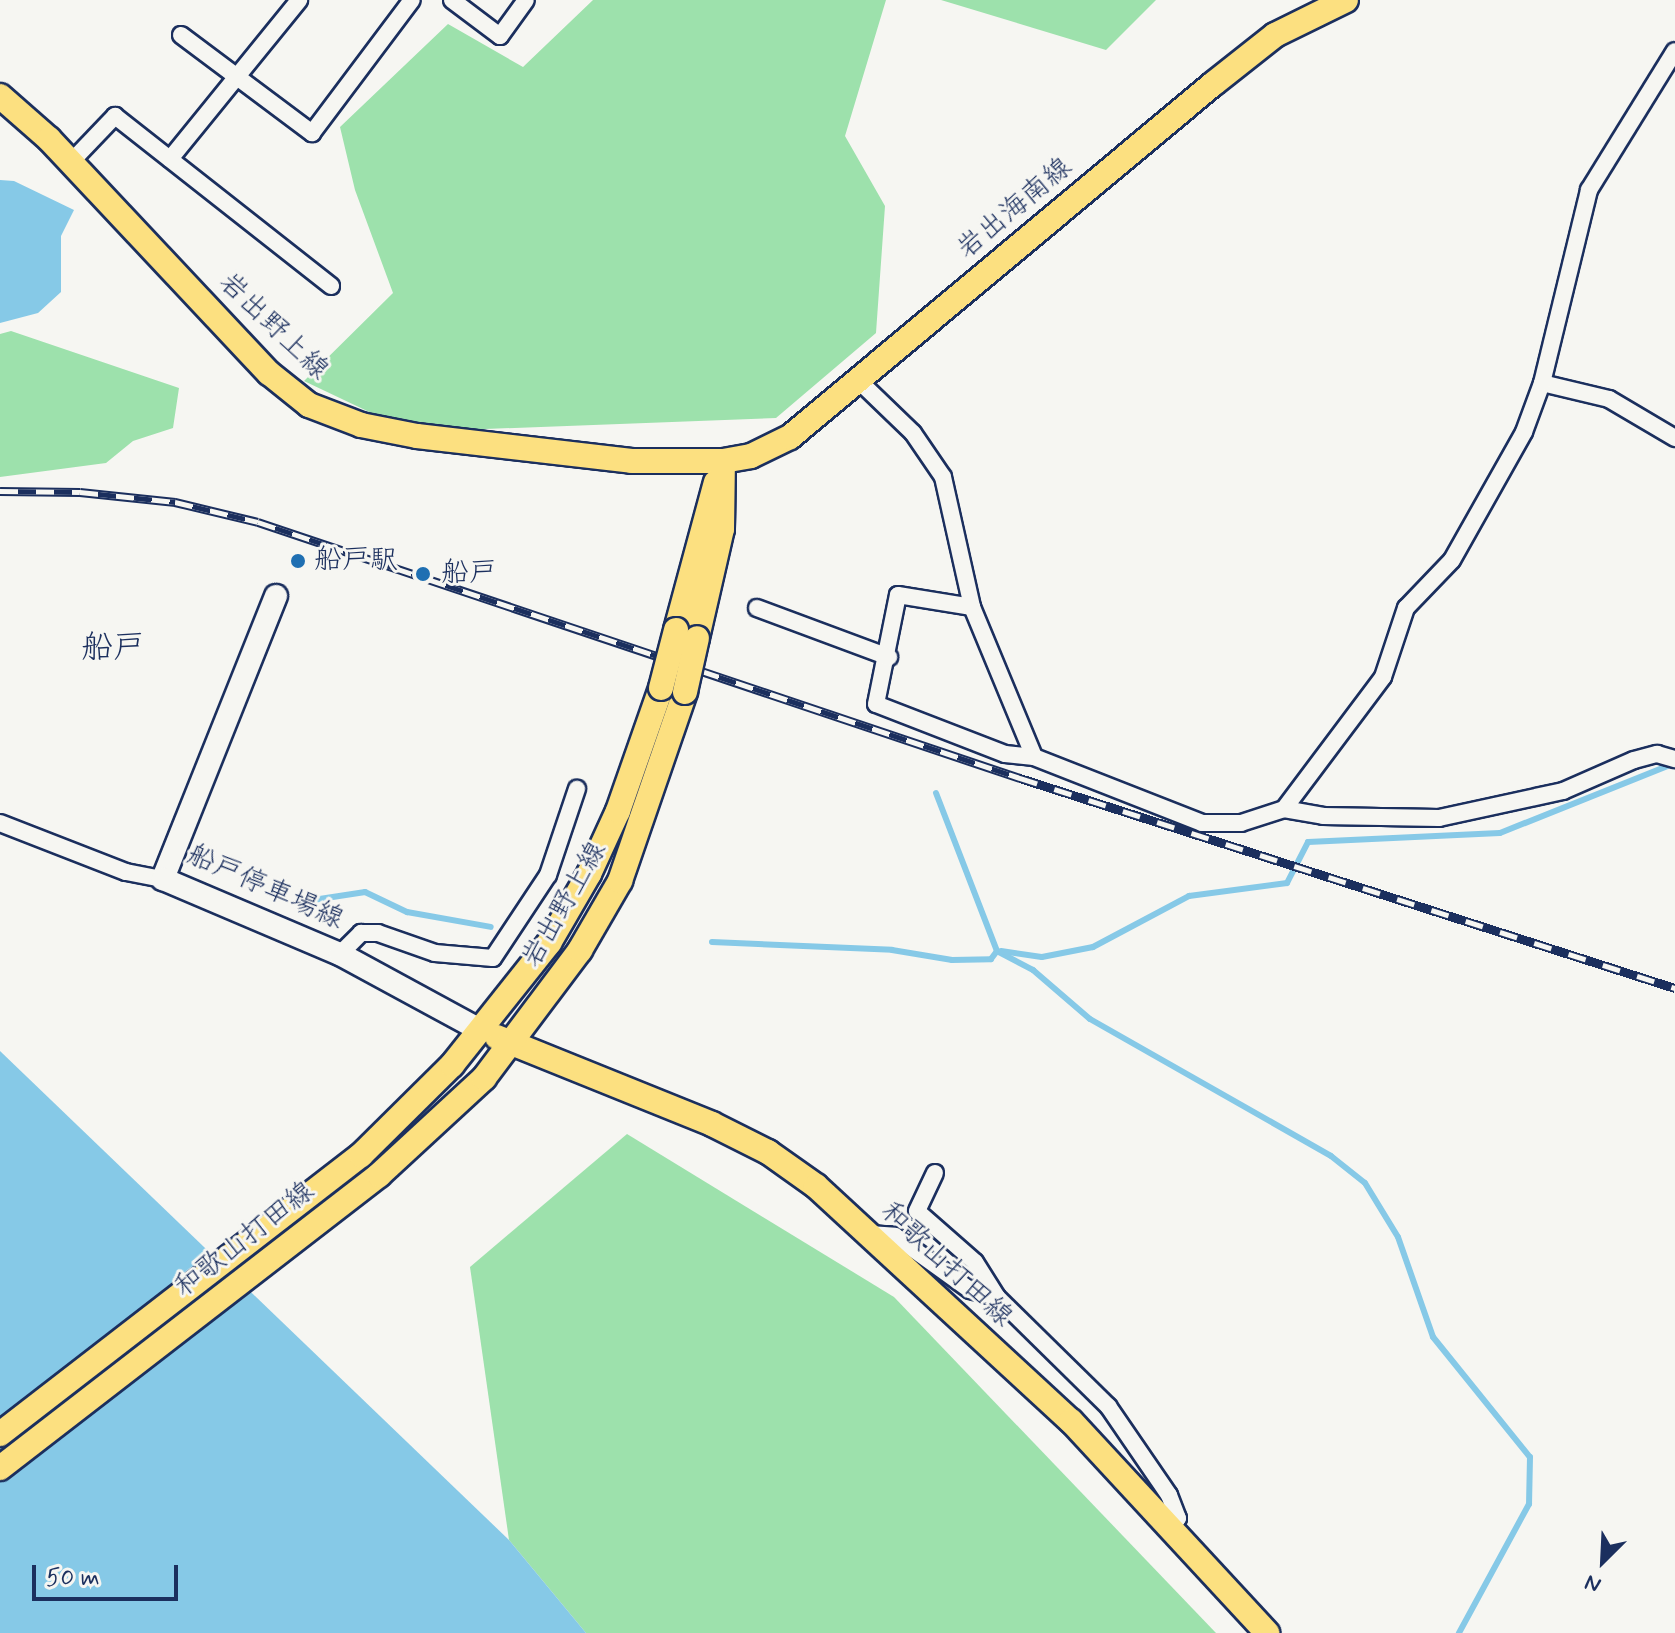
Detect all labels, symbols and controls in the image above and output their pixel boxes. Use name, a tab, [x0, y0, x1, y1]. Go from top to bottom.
street label: 岩出海南線	[951, 151, 1079, 267]
street label: 岩出野上線	[211, 266, 335, 388]
place label: 船戸駅	[314, 544, 398, 578]
marker: 船戸駅	[289, 552, 307, 570]
place label: 船戸	[441, 557, 497, 591]
marker: 船戸	[412, 563, 434, 585]
district label: 船戸	[81, 629, 145, 667]
street label: 岩出野上線	[515, 836, 615, 974]
street label: 船戸停車場線	[181, 838, 349, 938]
street label: 和歌山打田線	[168, 1175, 322, 1305]
street label: 和歌山打田線	[873, 1195, 1019, 1335]
north arrow	[1563, 1521, 1643, 1601]
scale bar	[36, 1549, 182, 1599]
text: 50 m	[46, 1563, 100, 1594]
text: N	[1581, 1567, 1606, 1599]

